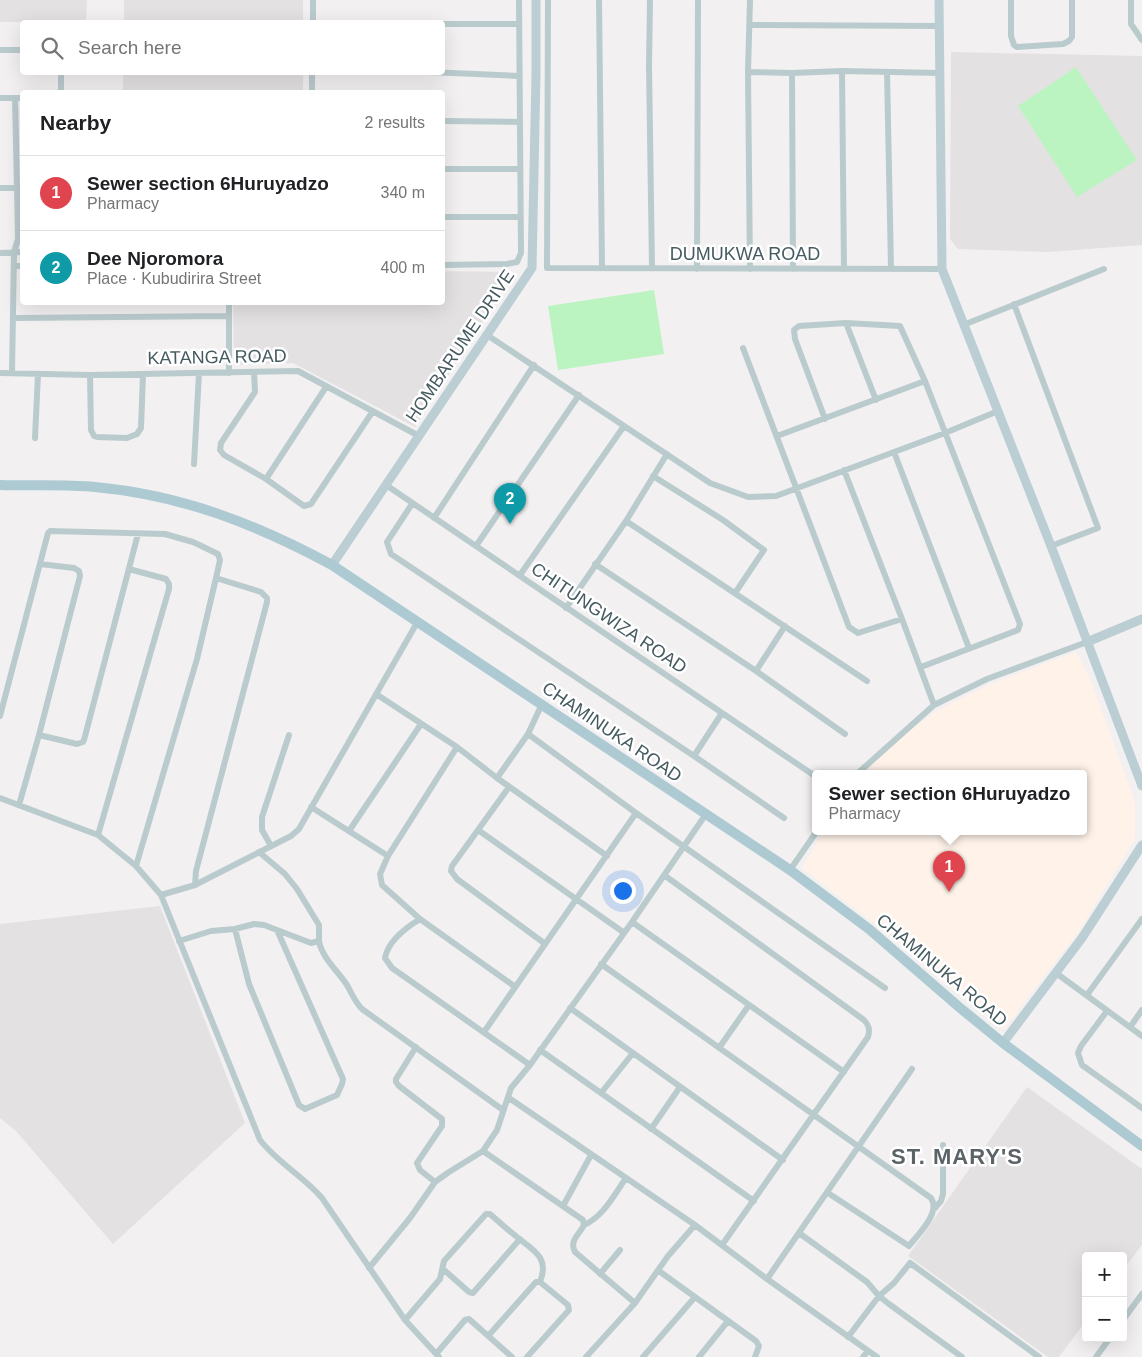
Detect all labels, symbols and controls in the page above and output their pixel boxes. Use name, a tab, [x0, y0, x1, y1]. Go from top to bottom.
search box	[20, 20, 445, 75]
icon: search	[38, 34, 66, 62]
text: Search here	[78, 37, 182, 58]
text: Nearby	[40, 111, 111, 134]
text: 2 results	[365, 114, 425, 131]
text: Sewer section 6Huruyadzo	[87, 173, 329, 194]
text: 1	[52, 184, 60, 201]
text: 340 m	[381, 184, 425, 201]
text: Pharmacy	[87, 195, 159, 212]
street label: DUMUKWA ROAD	[670, 244, 820, 264]
text: Dee Njoromora	[87, 248, 223, 269]
text: 2	[52, 259, 60, 276]
text: 400 m	[381, 259, 425, 276]
street label: HOMBARUME DRIVE	[402, 266, 518, 426]
text: Place · Kubudirira Street	[87, 270, 261, 287]
street label: KATANGA ROAD	[147, 346, 287, 368]
pin: 2	[494, 483, 526, 524]
street label: CHITUNGWIZA ROAD	[528, 559, 690, 677]
street label: CHAMINUKA ROAD	[538, 678, 686, 786]
popup	[812, 770, 1087, 835]
text: Sewer section 6Huruyadzo	[829, 783, 1070, 804]
text: Pharmacy	[829, 805, 901, 822]
pin: 1	[933, 851, 965, 892]
your location	[610, 878, 636, 904]
street label: CHAMINUKA ROAD	[873, 910, 1011, 1030]
district label: ST. MARY'S	[891, 1144, 1023, 1169]
map controls	[1082, 1252, 1127, 1342]
button: +	[1082, 1252, 1127, 1297]
button: −	[1082, 1297, 1127, 1342]

